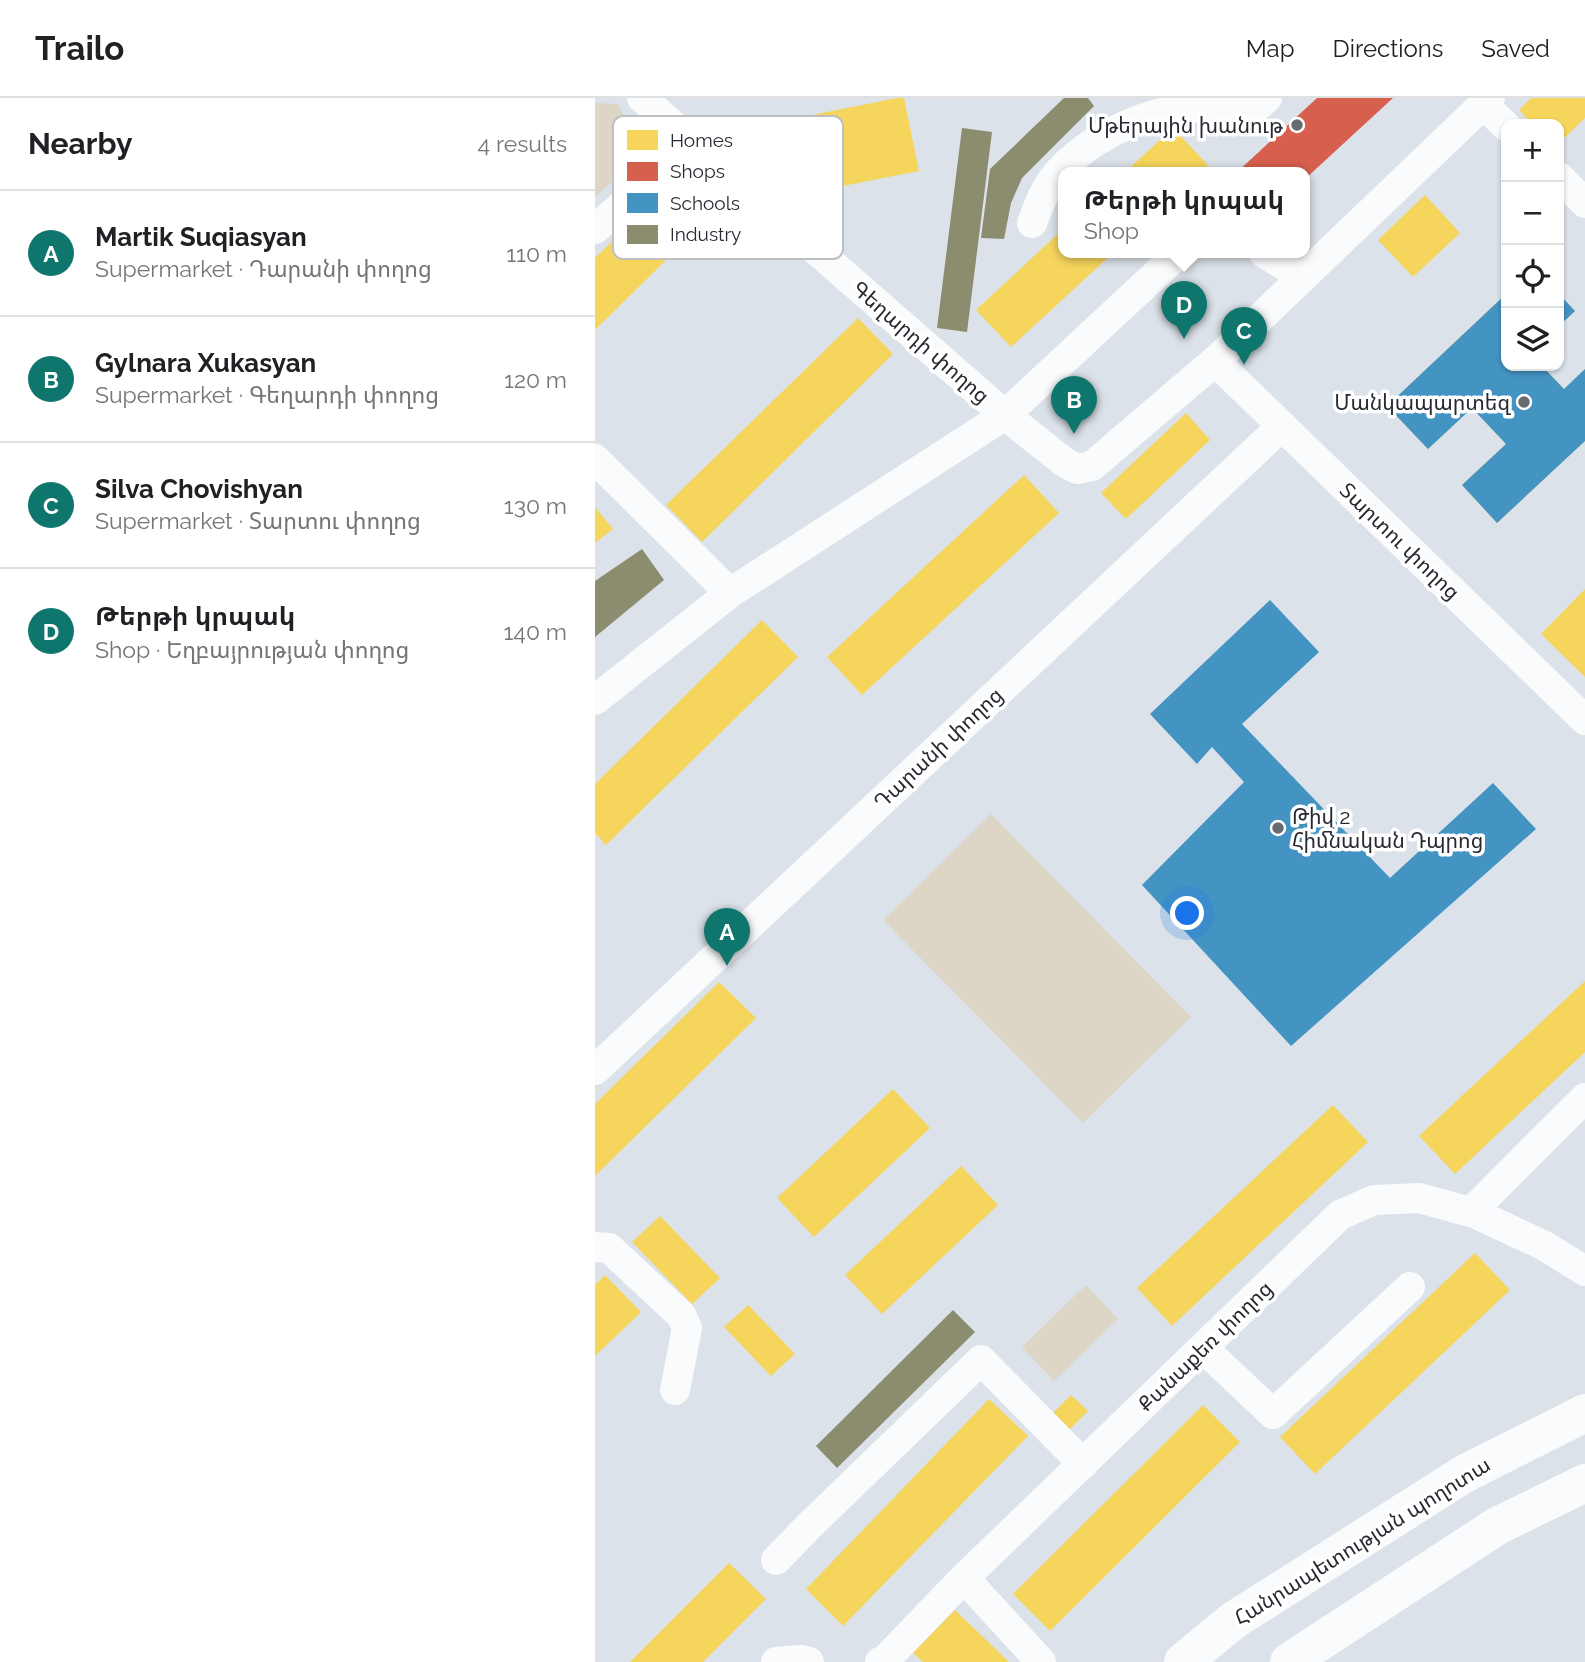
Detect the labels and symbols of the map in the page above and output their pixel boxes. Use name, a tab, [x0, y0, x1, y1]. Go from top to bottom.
place label: Մթերային խանութ	[1088, 113, 1284, 138]
legend	[613, 116, 843, 259]
marker: Մթերային խանութ	[1289, 117, 1305, 133]
text: Homes	[670, 129, 733, 151]
text: Shops	[670, 160, 725, 182]
text: Schools	[670, 192, 740, 214]
text: Industry	[670, 223, 741, 245]
street label: Գեղարդի փողոց	[847, 276, 995, 408]
pin: D	[1161, 281, 1207, 339]
pin: C	[1221, 307, 1267, 365]
pin: B	[1051, 376, 1097, 434]
place label: Մանկապարտեզ	[1334, 390, 1511, 415]
marker: Մանկապարտեզ	[1516, 394, 1532, 410]
street label: Տարտու փողոց	[1335, 477, 1465, 605]
street label: Դարանի փողոց	[868, 682, 1008, 814]
place label: Թիվ 2 Հիմնական Դպրոց	[1292, 804, 1483, 853]
marker: Թիվ 2 Հիմնական Դպրոց	[1270, 820, 1286, 836]
your location	[1170, 896, 1204, 930]
pin: A	[704, 908, 750, 966]
street label: Քանաքեռ փողոց	[1133, 1276, 1277, 1416]
street label: Հանրապետության պողոտա	[1229, 1452, 1495, 1630]

